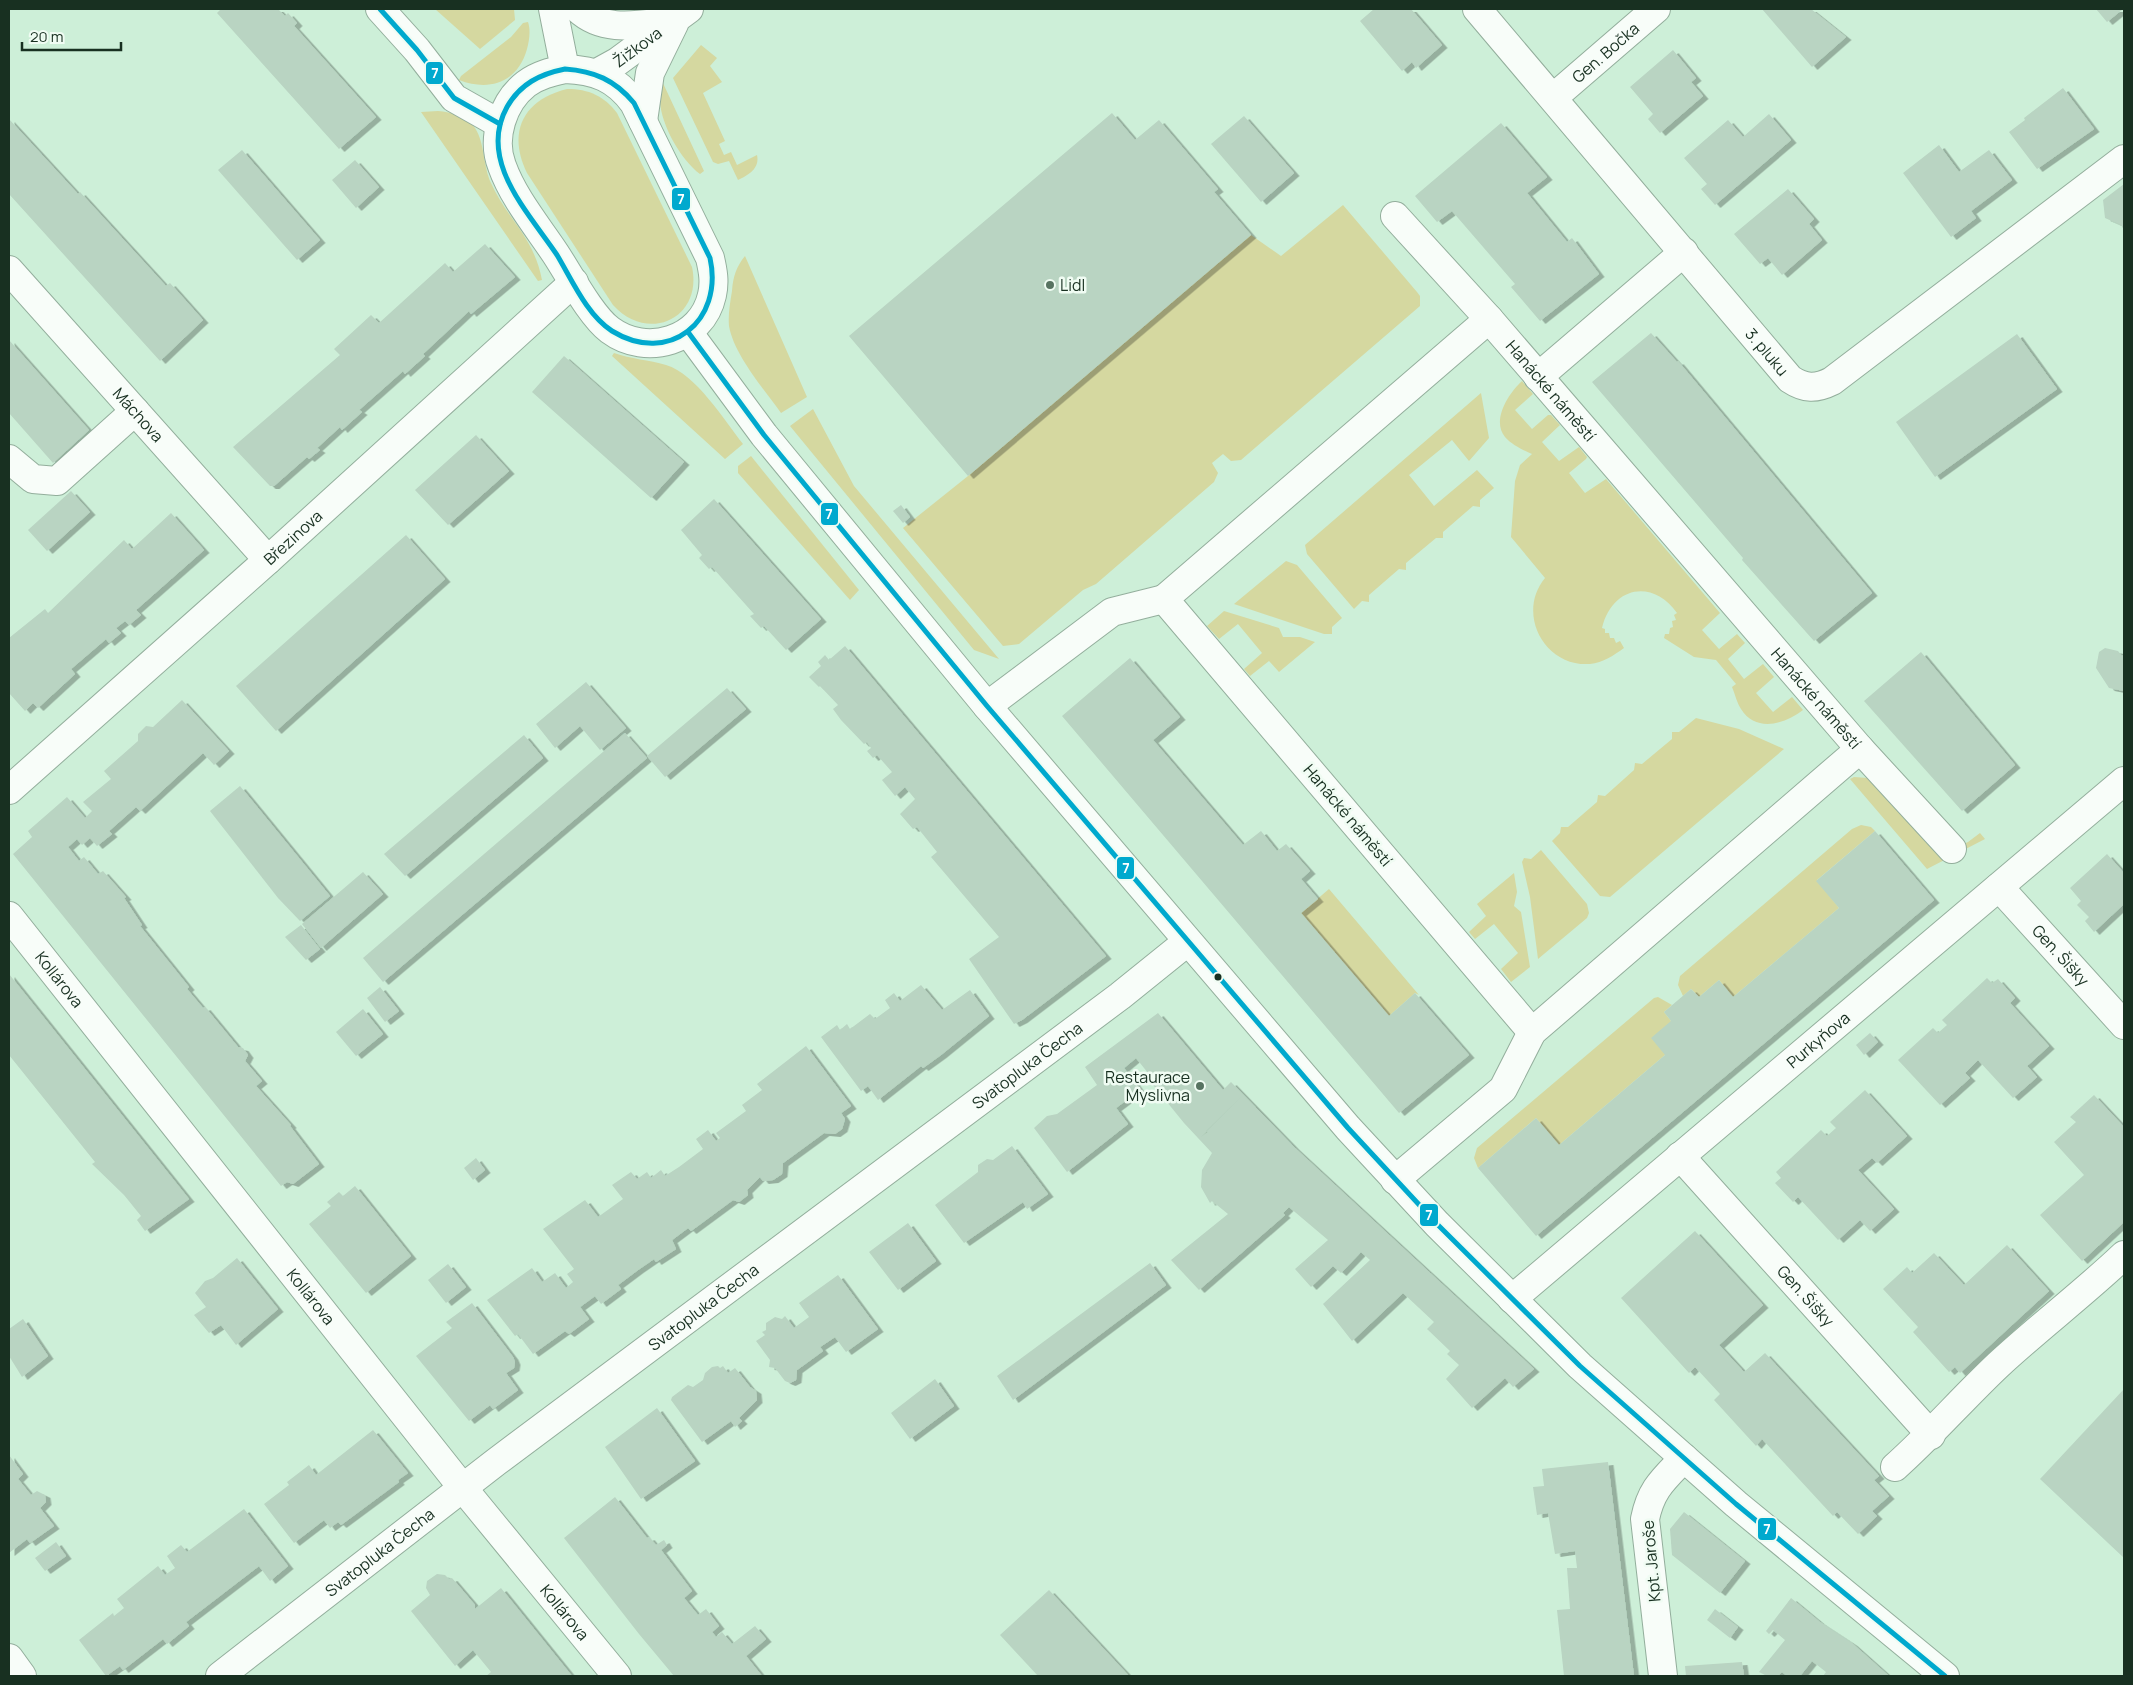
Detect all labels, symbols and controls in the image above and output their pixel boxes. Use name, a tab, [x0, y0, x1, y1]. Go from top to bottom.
street label: Gen. Bočka	[1567, 17, 1644, 88]
scale bar	[22, 20, 121, 52]
street label: Žižkova	[608, 22, 666, 72]
text: 20 m	[30, 26, 63, 47]
line badge: 7	[425, 61, 444, 85]
text: 7	[431, 63, 439, 82]
line badge: 7	[671, 187, 691, 211]
text: 7	[677, 189, 685, 208]
place label: Lidl	[1060, 274, 1085, 296]
marker: Lidl	[1044, 279, 1056, 291]
street label: 3. pluku	[1740, 323, 1794, 380]
street label: Hanácké náměstí	[1501, 335, 1601, 446]
street label: Máchova	[108, 383, 169, 447]
line badge: 7	[820, 502, 839, 526]
text: 7	[825, 504, 833, 523]
street label: Březinova	[259, 505, 327, 570]
street label: Hanácké náměstí	[1766, 643, 1866, 754]
street label: Hanácké náměstí	[1299, 759, 1397, 871]
line badge: 7	[1116, 856, 1135, 880]
text: 7	[1122, 858, 1130, 877]
street label: Gen. Šišky	[2027, 920, 2095, 991]
street label: Kollárova	[30, 947, 88, 1012]
unlabelled marker	[1213, 972, 1223, 982]
street label: Purkyňova	[1782, 1007, 1854, 1073]
street label: Svatopluka Čecha	[967, 1017, 1087, 1114]
place label: Restaurace Myslivna	[1105, 1066, 1190, 1106]
marker: Restaurace Myslivna	[1194, 1080, 1206, 1092]
line badge: 7	[1419, 1203, 1439, 1227]
text: 7	[1425, 1205, 1433, 1224]
street label: Svatopluka Čecha	[644, 1259, 763, 1356]
street label: Gen. Šišky	[1772, 1260, 1840, 1332]
street label: Kollárova	[282, 1264, 340, 1329]
street label: Svatopluka Čecha	[320, 1503, 439, 1602]
line badge: 7	[1757, 1517, 1777, 1541]
street label: Kpt. Jaroše	[1636, 1519, 1666, 1603]
text: 7	[1763, 1519, 1771, 1538]
street label: Kollárova	[535, 1580, 594, 1645]

